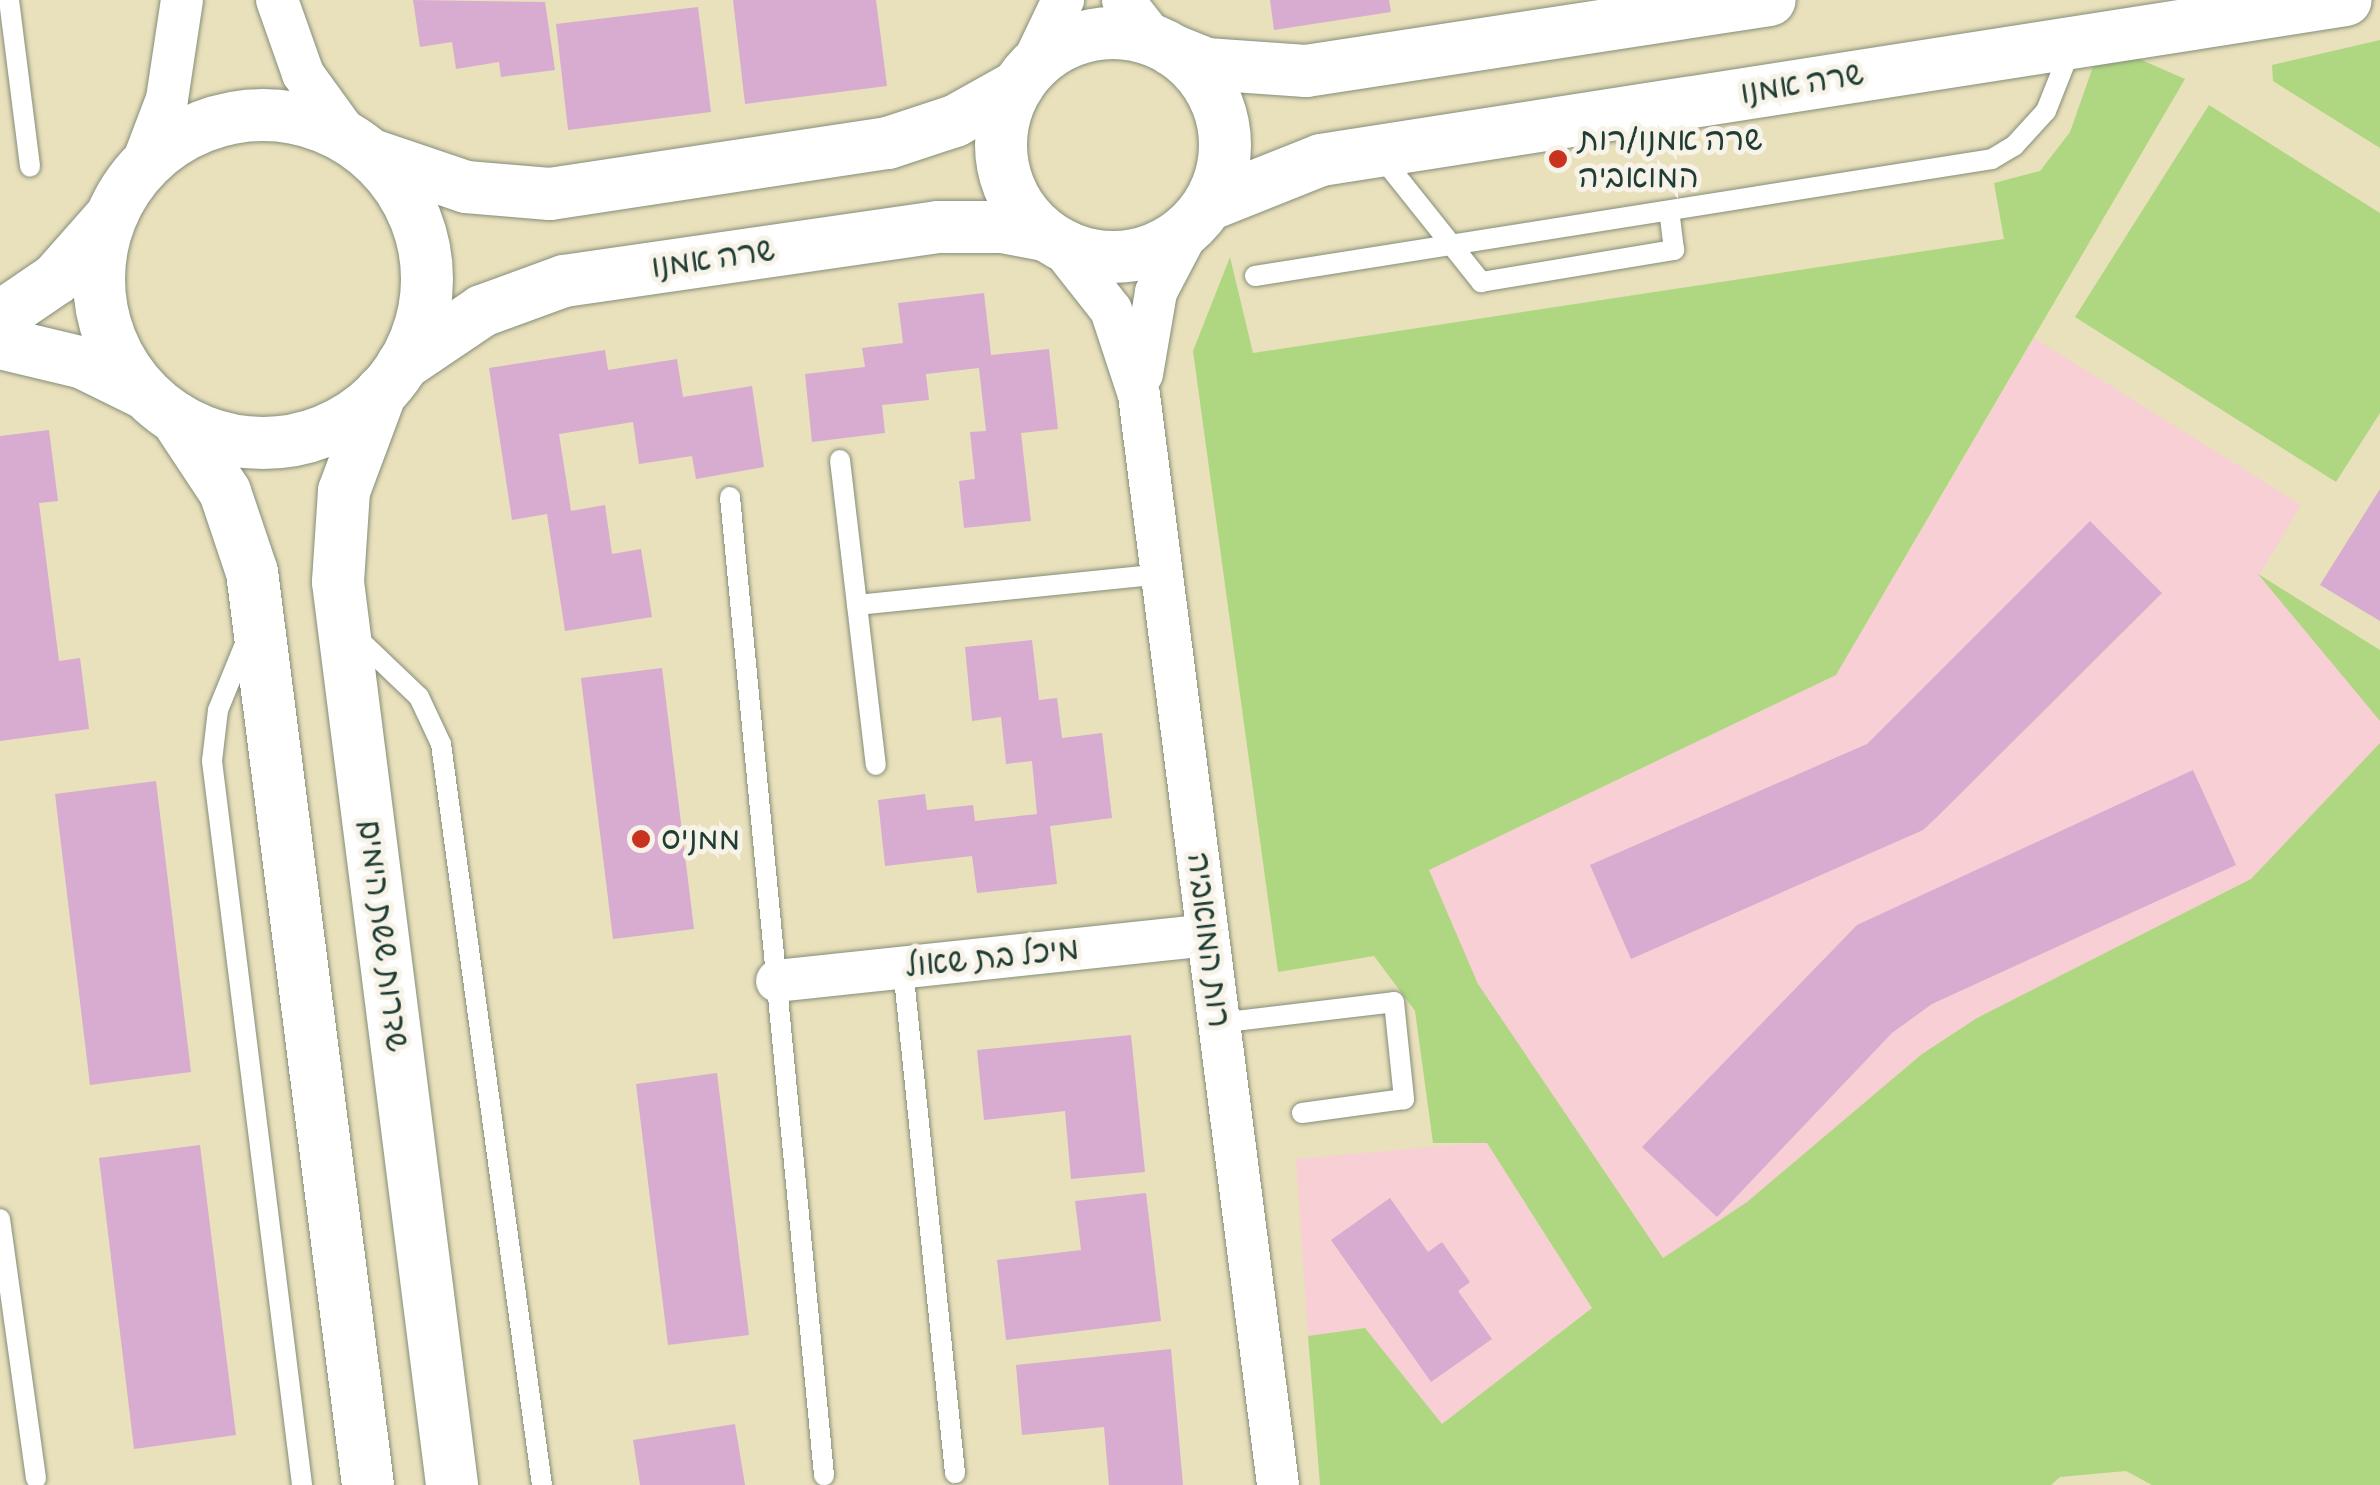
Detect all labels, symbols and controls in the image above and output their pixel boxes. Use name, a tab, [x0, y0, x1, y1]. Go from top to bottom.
street label: שרה אמנו	[1737, 55, 1867, 113]
place label: שרה אמנו/רות המואביה	[1578, 122, 1763, 197]
marker: שרה אמנו/רות המואביה	[1547, 148, 1569, 170]
street label: שרה אמנו	[649, 231, 777, 287]
street label: שדרות ששת הימים	[350, 818, 416, 1054]
place label: ממניס	[661, 820, 740, 858]
marker: ממניס	[630, 828, 652, 850]
street label: רות המואביה	[1178, 850, 1238, 1030]
street label: מיכל בת שאול	[903, 930, 1081, 986]

